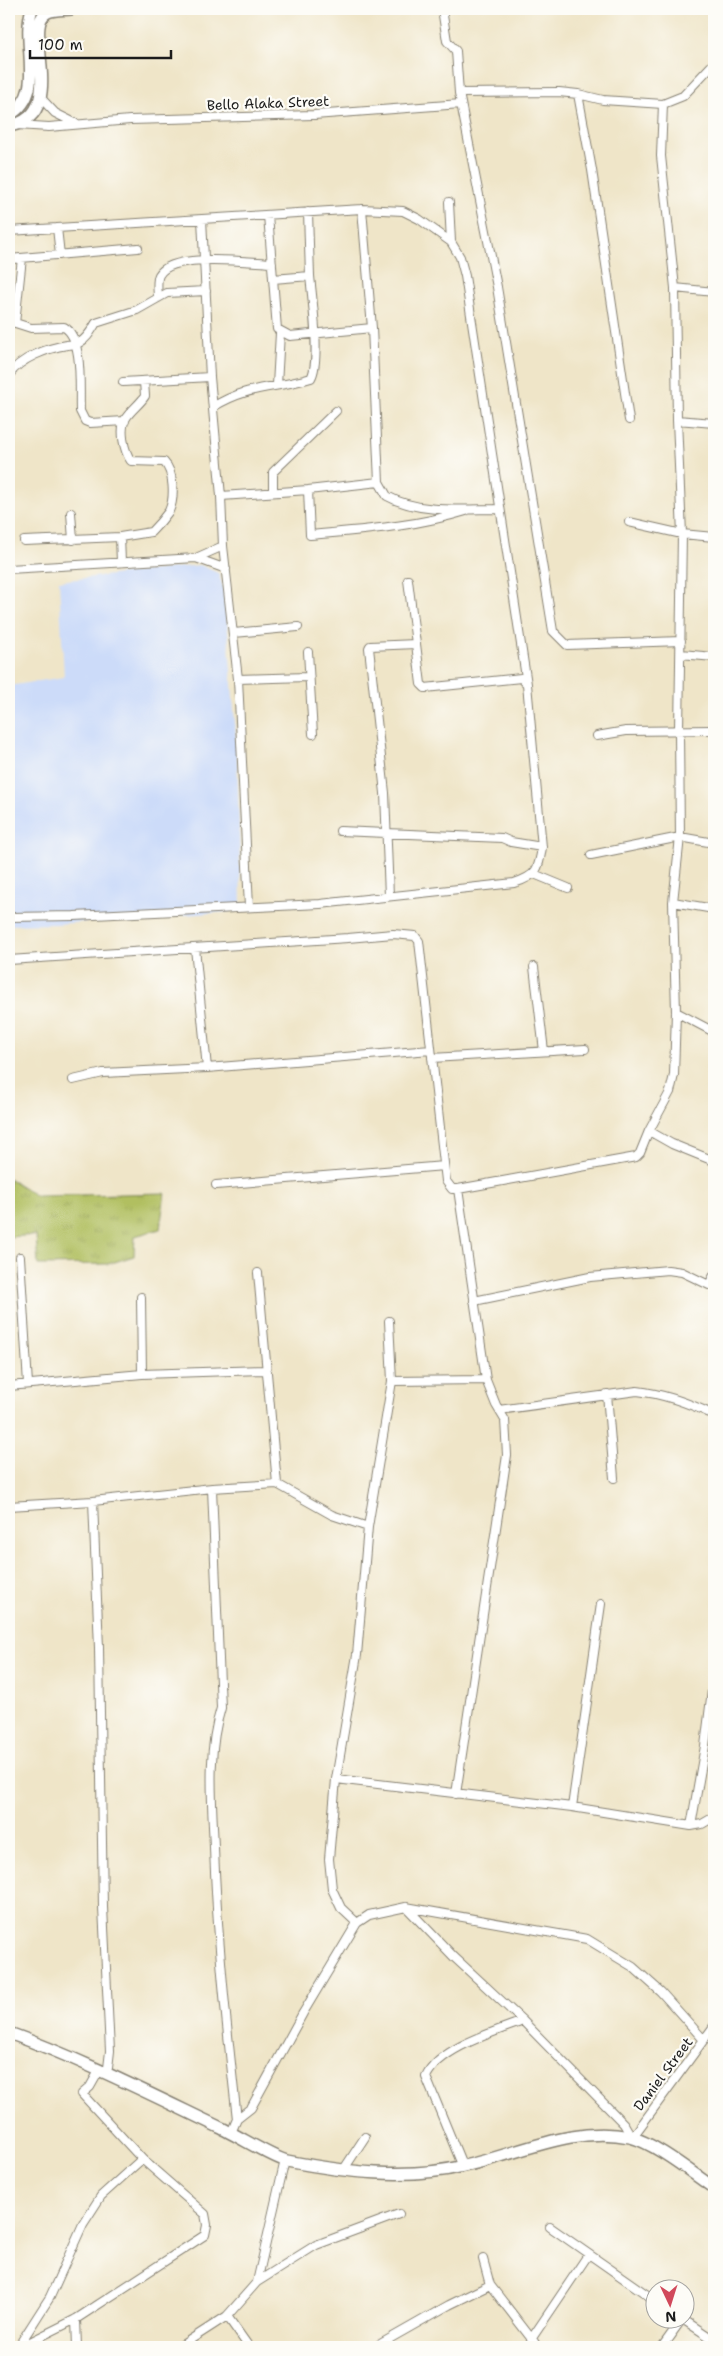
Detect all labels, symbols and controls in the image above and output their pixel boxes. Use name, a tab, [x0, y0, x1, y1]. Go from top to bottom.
scale bar	[30, 28, 171, 60]
text: 100 m	[38, 35, 83, 55]
street label: Bello Alaka Street	[206, 92, 330, 114]
street label: Daniel Street	[629, 2034, 697, 2114]
north arrow	[646, 2278, 696, 2328]
text: N	[665, 2308, 677, 2326]

